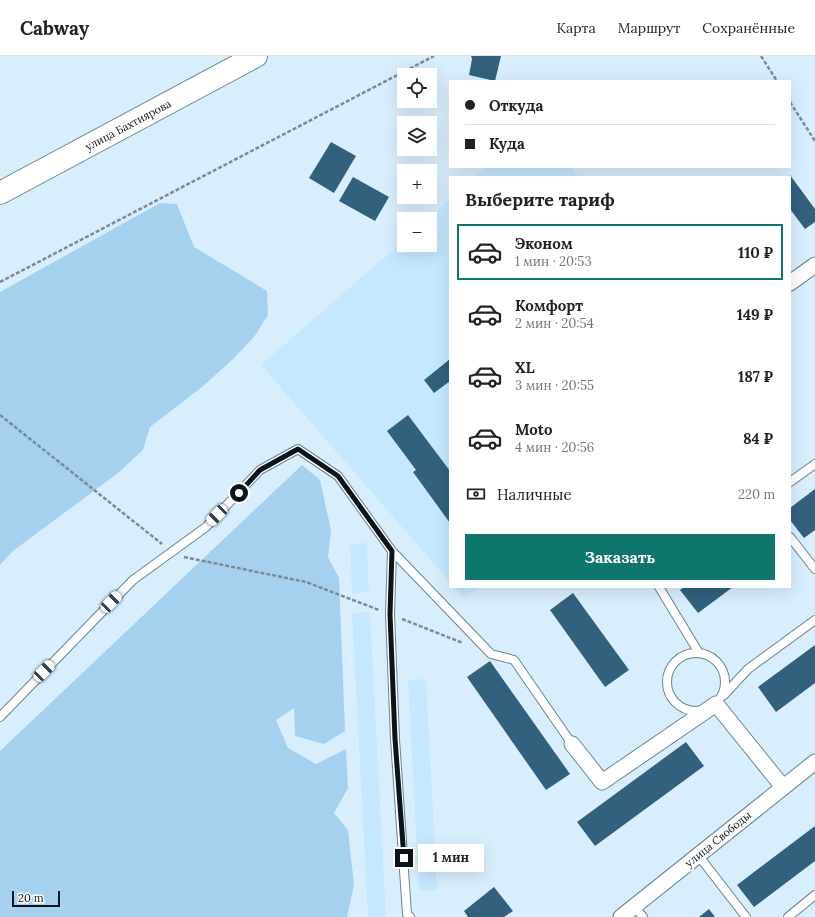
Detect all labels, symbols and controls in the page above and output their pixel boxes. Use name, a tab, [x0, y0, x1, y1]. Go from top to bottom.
text: Cabway	[20, 16, 89, 40]
text: Карта	[556, 19, 596, 37]
text: Маршрут	[618, 19, 680, 37]
text: Сохранённые	[702, 19, 795, 37]
map controls	[397, 68, 437, 252]
button: locate	[397, 68, 437, 108]
street label: улица Бахтиярова	[82, 96, 174, 154]
text: Откуда	[489, 96, 543, 115]
button: layers	[397, 116, 437, 156]
text: Куда	[489, 134, 525, 153]
button: +	[397, 164, 437, 204]
text: Выберите тариф	[465, 188, 615, 211]
button: −	[397, 212, 437, 252]
icon: car	[467, 234, 503, 270]
text: Эконом	[515, 234, 573, 253]
text: 110 ₽	[738, 243, 773, 262]
text: 1 мин · 20:53	[515, 253, 592, 270]
icon: car	[467, 296, 503, 332]
text: Комфорт	[515, 296, 583, 315]
text: 149 ₽	[737, 305, 773, 324]
text: 2 мин · 20:54	[515, 315, 594, 332]
icon: car	[467, 358, 503, 394]
text: XL	[515, 358, 535, 377]
text: 187 ₽	[738, 367, 773, 386]
text: 3 мин · 20:55	[515, 377, 594, 394]
icon: car	[467, 420, 503, 456]
text: Moto	[515, 420, 552, 439]
text: 84 ₽	[743, 429, 773, 448]
text: 4 мин · 20:56	[515, 439, 594, 456]
icon: cash	[465, 483, 487, 505]
route start	[230, 484, 248, 502]
text: Наличные	[497, 485, 572, 504]
text: 220 m	[738, 486, 775, 503]
car	[204, 502, 230, 528]
button: Заказать	[465, 534, 775, 580]
car	[98, 589, 124, 615]
car	[31, 658, 57, 684]
street label: улица Свободы	[682, 808, 754, 870]
callout: 1 мин	[418, 844, 484, 872]
route end	[395, 849, 413, 867]
text: 1 мин	[433, 849, 469, 866]
scale bar	[12, 889, 60, 908]
text: 20 m	[18, 891, 43, 905]

